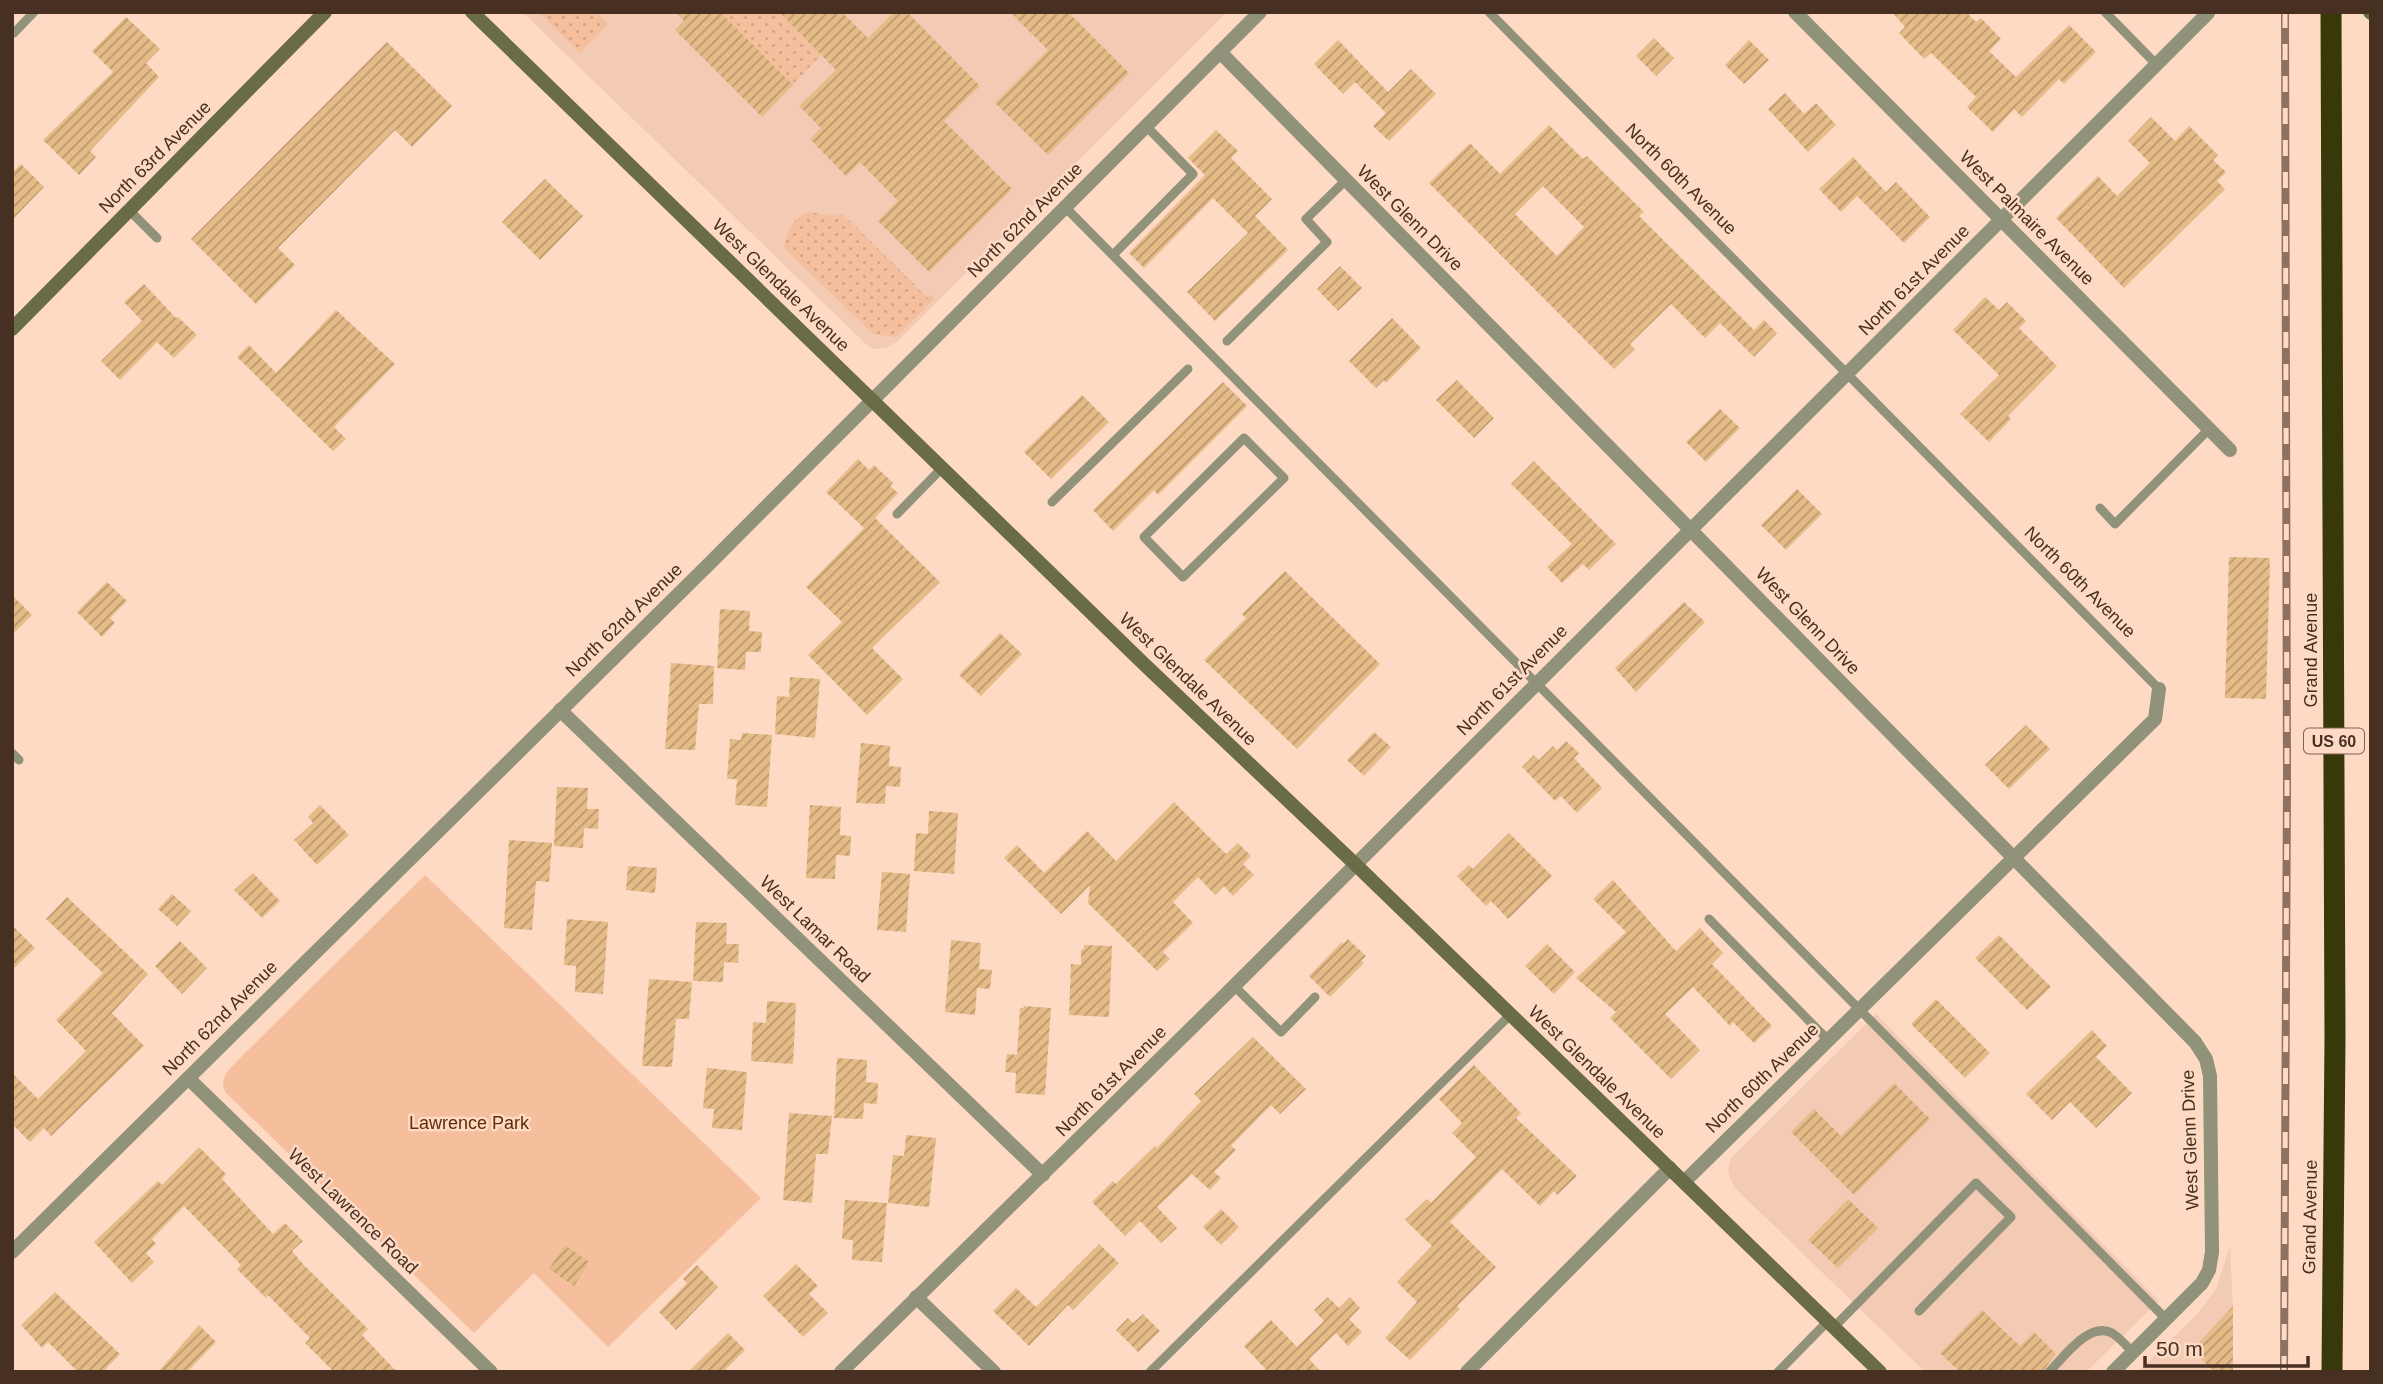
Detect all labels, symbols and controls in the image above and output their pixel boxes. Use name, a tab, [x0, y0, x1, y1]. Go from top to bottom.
street label: North 63rd Avenue	[95, 97, 215, 217]
street label: North 60th Avenue	[1621, 119, 1741, 239]
street label: West Palmaire Avenue	[1956, 147, 2098, 289]
street label: North 62nd Avenue	[964, 159, 1086, 281]
street label: West Glenn Drive	[1353, 161, 1467, 275]
street label: West Glendale Avenue	[708, 214, 854, 356]
street label: North 61st Avenue	[1855, 221, 1973, 339]
street label: North 60th Avenue	[2020, 522, 2140, 642]
street label: North 62nd Avenue	[562, 559, 686, 681]
street label: West Glenn Drive	[1752, 563, 1864, 679]
street label: Grand Avenue	[2301, 593, 2321, 707]
street label: West Glendale Avenue	[1115, 608, 1261, 750]
street label: North 61st Avenue	[1453, 621, 1571, 739]
road number: US 60	[2304, 728, 2364, 754]
street label: West Lamar Road	[756, 872, 874, 986]
street label: North 62nd Avenue	[159, 957, 281, 1079]
street label: West Glendale Avenue	[1524, 1001, 1670, 1143]
street label: North 60th Avenue	[1702, 1019, 1822, 1137]
street label: North 61st Avenue	[1052, 1022, 1170, 1140]
street label: West Glenn Drive	[2178, 1069, 2202, 1211]
park label: Lawrence Park	[409, 1113, 530, 1133]
street label: West Lawrence Road	[284, 1144, 422, 1278]
street label: Grand Avenue	[2299, 1159, 2321, 1275]
scale bar	[2145, 1324, 2308, 1368]
text: 50 m	[2156, 1337, 2203, 1360]

